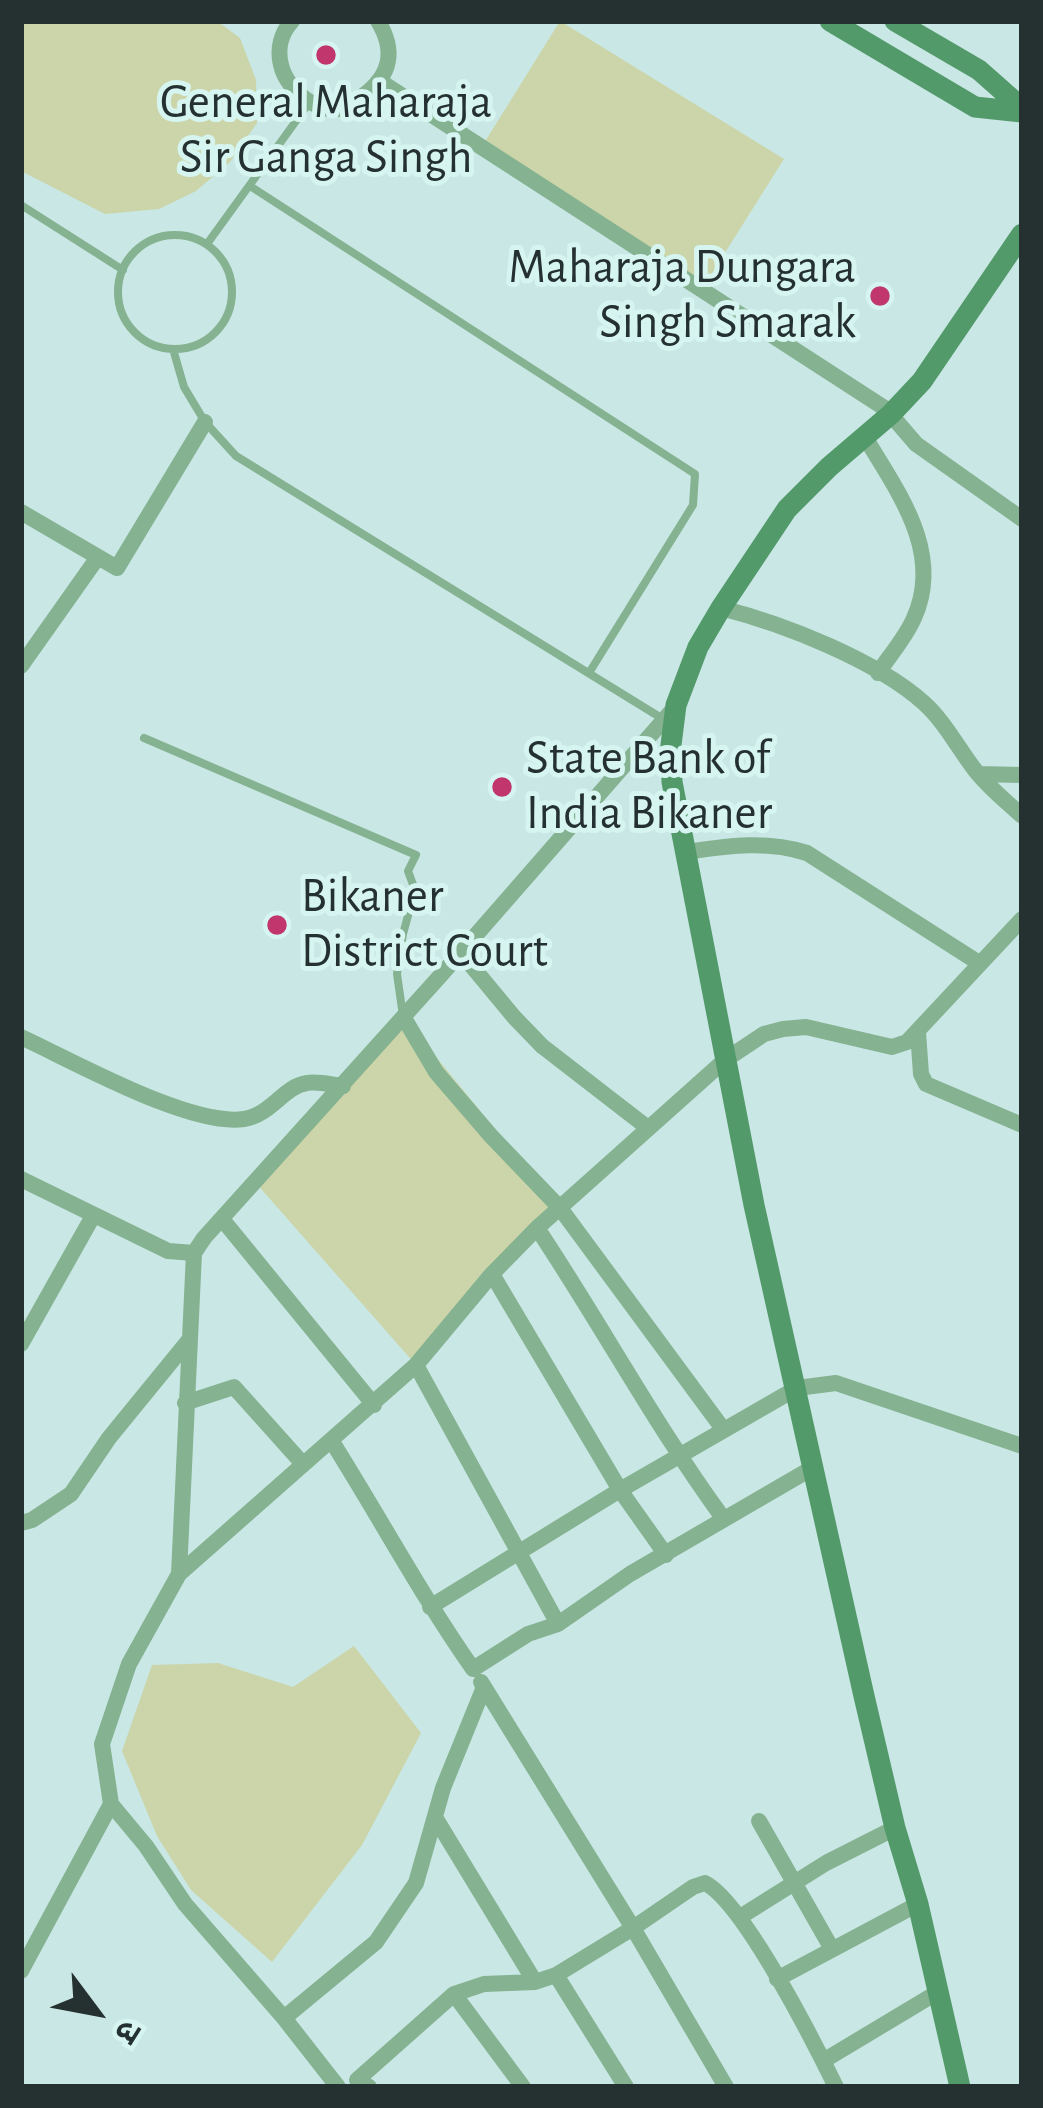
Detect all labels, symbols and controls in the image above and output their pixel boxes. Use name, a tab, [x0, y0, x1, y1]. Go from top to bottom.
marker: General Maharaja Sir Ganga Singh	[313, 42, 339, 68]
place label: General Maharaja Sir Ganga Singh	[160, 74, 492, 187]
place label: Maharaja Dungara Singh Smarak	[508, 239, 856, 352]
marker: Maharaja Dungara Singh Smarak	[867, 283, 893, 309]
place label: State Bank of India Bikaner	[526, 730, 772, 843]
marker: State Bank of India Bikaner	[489, 774, 515, 800]
place label: Bikaner District Court	[301, 868, 548, 981]
marker: Bikaner District Court	[264, 912, 290, 938]
north arrow	[36, 1952, 156, 2072]
text: उ	[108, 2014, 146, 2048]

